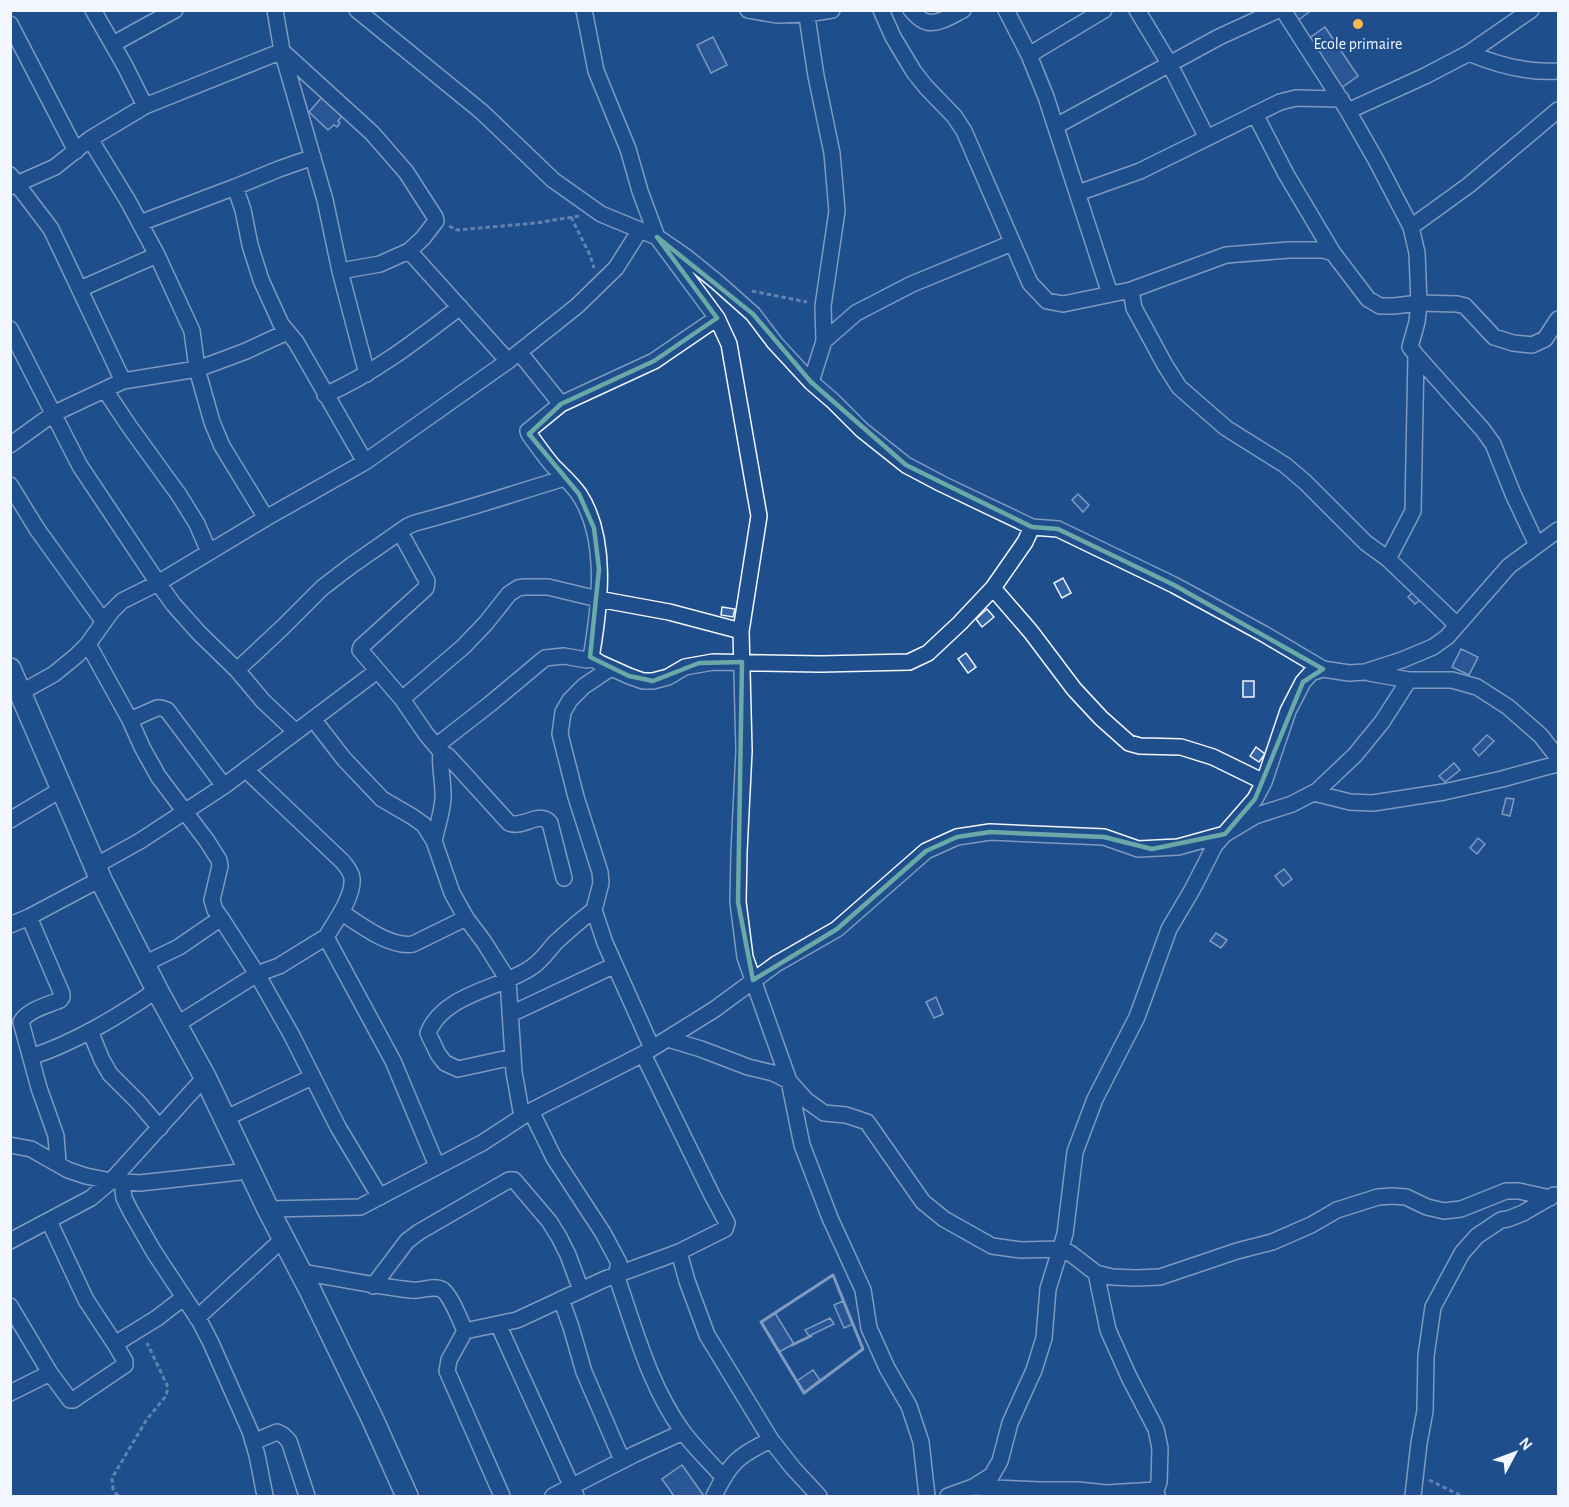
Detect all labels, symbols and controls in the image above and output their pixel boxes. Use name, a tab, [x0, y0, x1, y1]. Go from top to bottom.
marker: Ecole primaire	[1351, 17, 1365, 31]
place label: Ecole primaire	[1314, 36, 1402, 52]
north arrow	[1485, 1423, 1545, 1483]
text: N	[1516, 1434, 1535, 1453]

